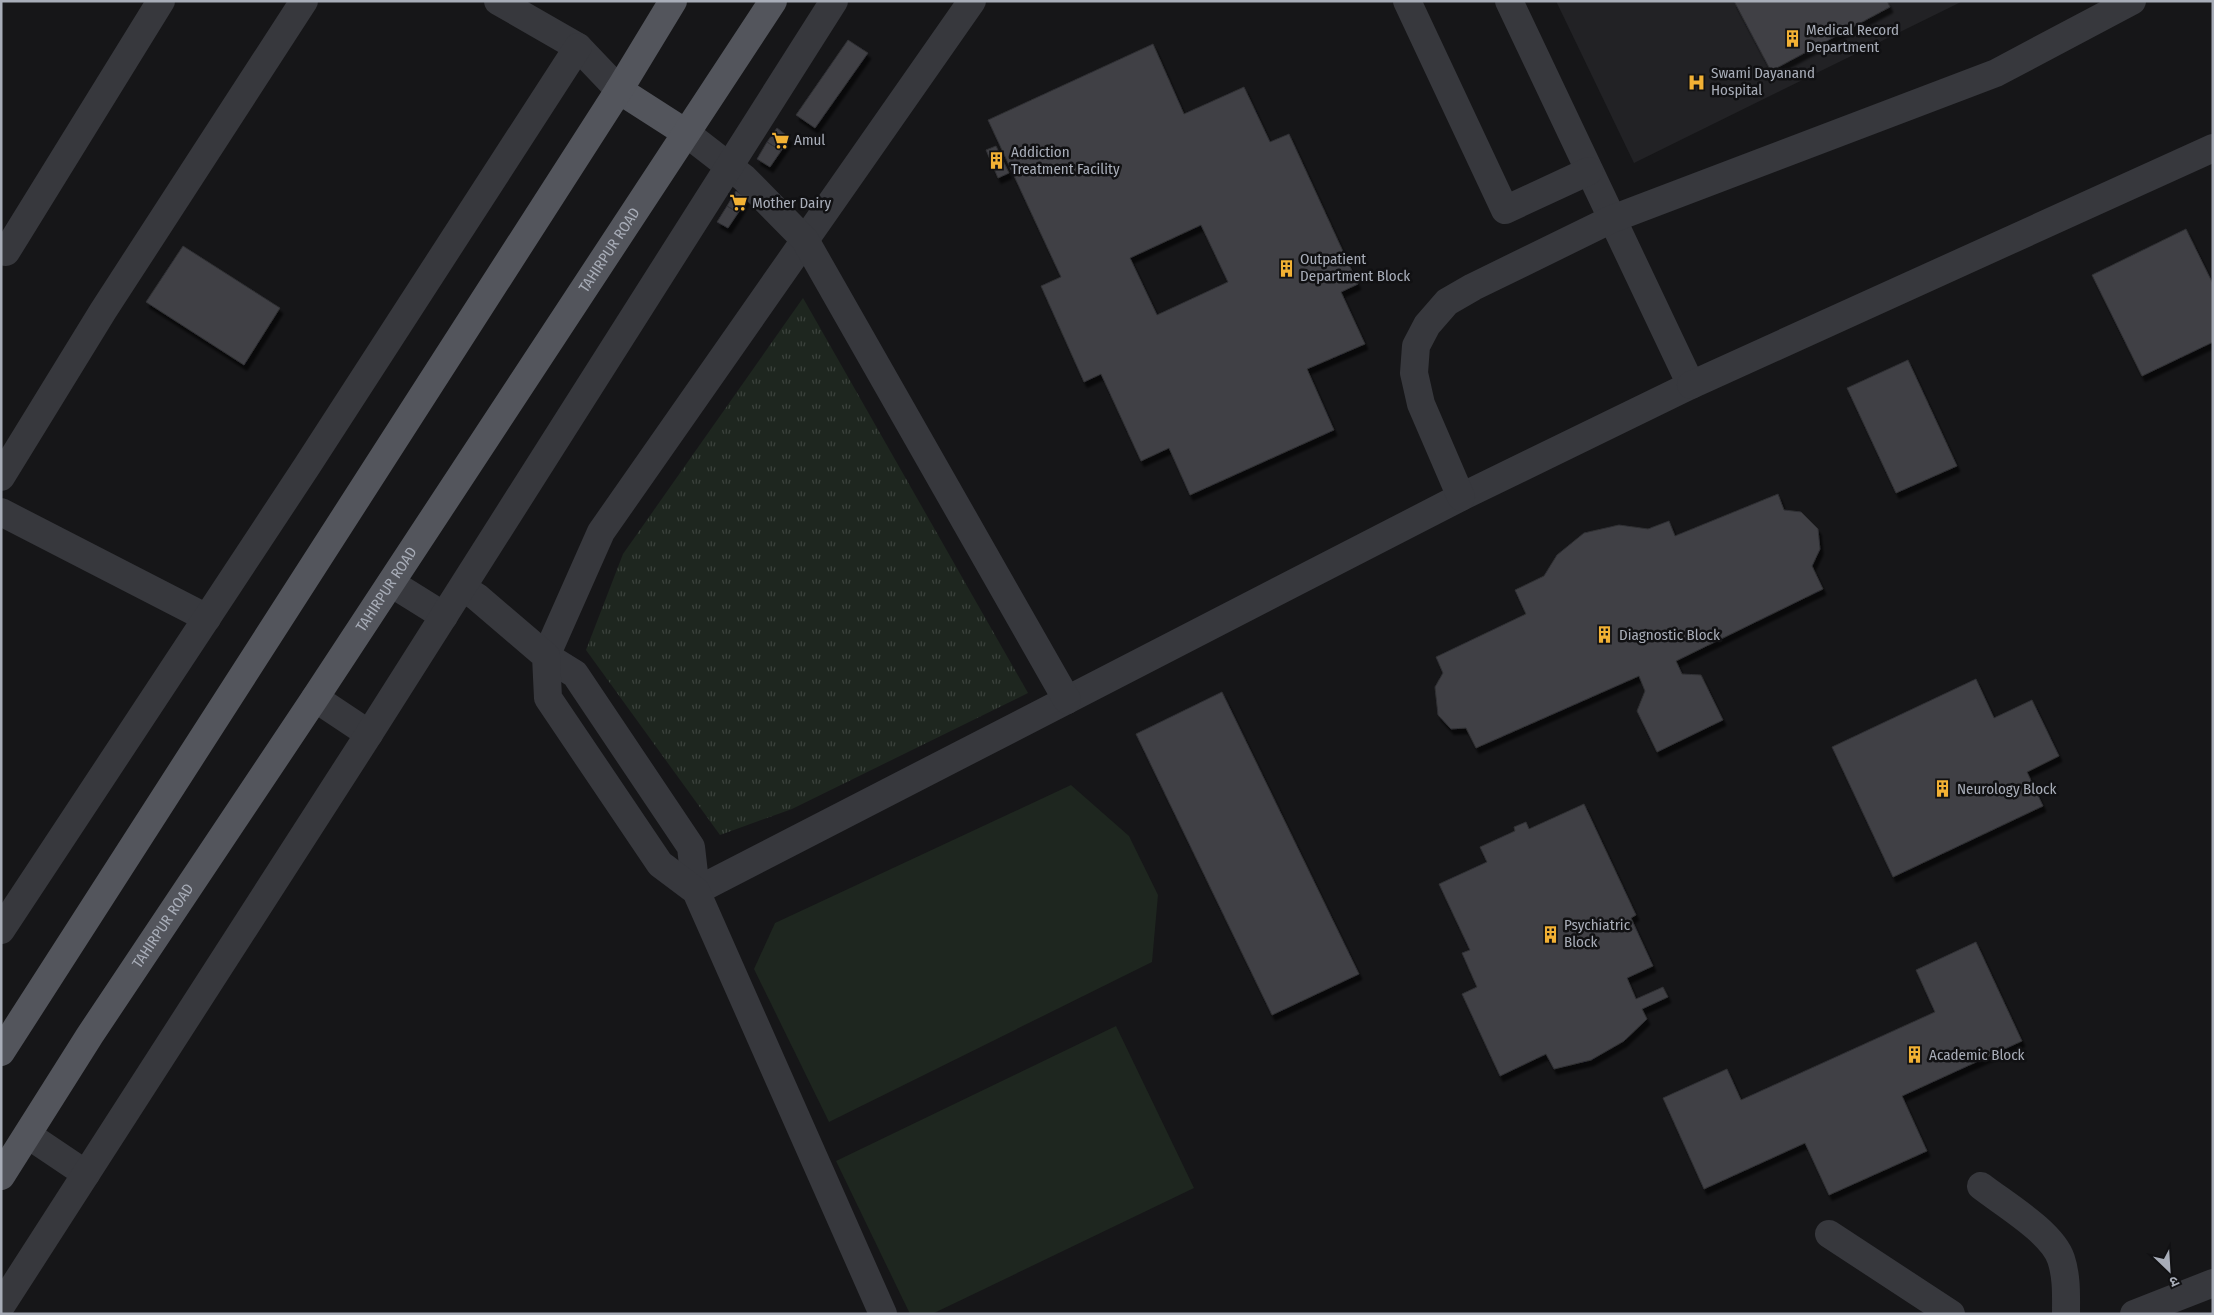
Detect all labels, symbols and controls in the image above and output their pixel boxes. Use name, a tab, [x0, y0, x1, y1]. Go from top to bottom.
place label: Medical Record Department	[1806, 21, 1899, 56]
building icon: Medical Record Department	[1782, 29, 1802, 49]
place label: Swami Dayanand Hospital	[1711, 64, 1815, 99]
hospital icon: Swami Dayanand Hospital	[1687, 72, 1707, 92]
supermarket icon: Amul	[770, 130, 790, 150]
place label: Amul	[794, 131, 825, 149]
place label: Addiction Treatment Facility	[1011, 143, 1120, 178]
building icon: Addiction Treatment Facility	[987, 151, 1007, 171]
supermarket icon: Mother Dairy	[728, 193, 748, 213]
place label: Mother Dairy	[752, 194, 831, 212]
street label: TAHIRPUR ROAD	[575, 204, 644, 296]
place label: Outpatient Department Block	[1300, 250, 1410, 285]
building icon: Outpatient Department Block	[1276, 258, 1296, 278]
street label: TAHIRPUR ROAD	[352, 544, 421, 635]
building icon: Diagnostic Block	[1595, 625, 1615, 645]
place label: Diagnostic Block	[1619, 626, 1720, 644]
building icon: Neurology Block	[1933, 779, 1953, 799]
place label: Neurology Block	[1957, 780, 2057, 798]
street label: TAHIRPUR ROAD	[128, 880, 197, 971]
place label: Psychiatric Block	[1564, 916, 1631, 951]
building icon: Psychiatric Block	[1540, 924, 1560, 944]
building icon: Academic Block	[1905, 1045, 1925, 1065]
place label: Academic Block	[1929, 1046, 2025, 1064]
north arrow	[2144, 1245, 2194, 1295]
text: उ	[2166, 1272, 2182, 1291]

